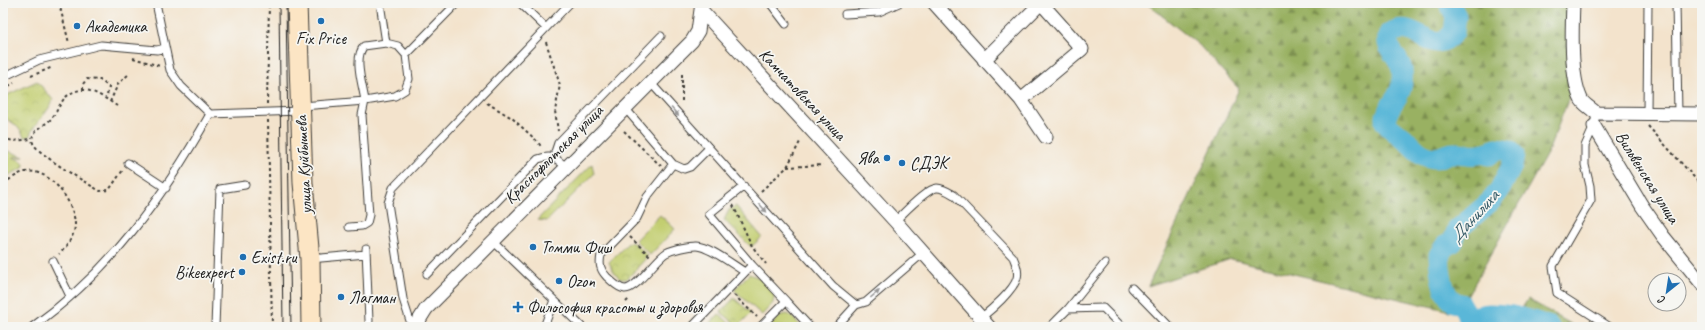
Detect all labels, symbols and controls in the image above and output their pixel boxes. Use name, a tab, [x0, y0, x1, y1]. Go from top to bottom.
place label: Академика	[85, 16, 148, 37]
marker: Fix Price	[316, 16, 326, 26]
marker: Академика	[72, 21, 82, 31]
place label: Fix Price	[296, 28, 347, 49]
street label: Камчатовская улица	[755, 44, 851, 146]
street label: Краснофлотская улица	[499, 100, 608, 208]
one-way arrow	[671, 106, 680, 117]
street label: улица Куйбышева	[290, 114, 317, 216]
street label: Вильвенская улица	[1611, 127, 1685, 229]
place label: Ява	[857, 148, 881, 169]
marker: Ява	[882, 153, 892, 163]
place label: СДЭК	[910, 153, 951, 174]
marker: СДЭК	[897, 158, 907, 168]
water label: Данилиха	[1444, 184, 1505, 247]
one-way arrow	[758, 203, 767, 212]
place label: Томми Фиш	[541, 237, 612, 258]
marker: Томми Фиш	[528, 242, 538, 252]
place label: Exist.ru	[251, 247, 298, 268]
marker: Exist.ru	[238, 252, 248, 262]
place label: Bikeexpert	[175, 262, 236, 283]
marker: Bikeexpert	[237, 267, 247, 277]
place label: Ozon	[567, 271, 595, 292]
north arrow	[1647, 272, 1687, 312]
marker: Ozon	[554, 276, 564, 286]
place label: Лагман	[349, 287, 397, 308]
one-way arrow	[870, 289, 881, 298]
marker: Лагман	[336, 292, 346, 302]
text: С	[1655, 292, 1668, 308]
place label: Философия красоты и здоровья	[527, 297, 704, 319]
marker: Философия красоты и здоровья	[512, 301, 524, 313]

